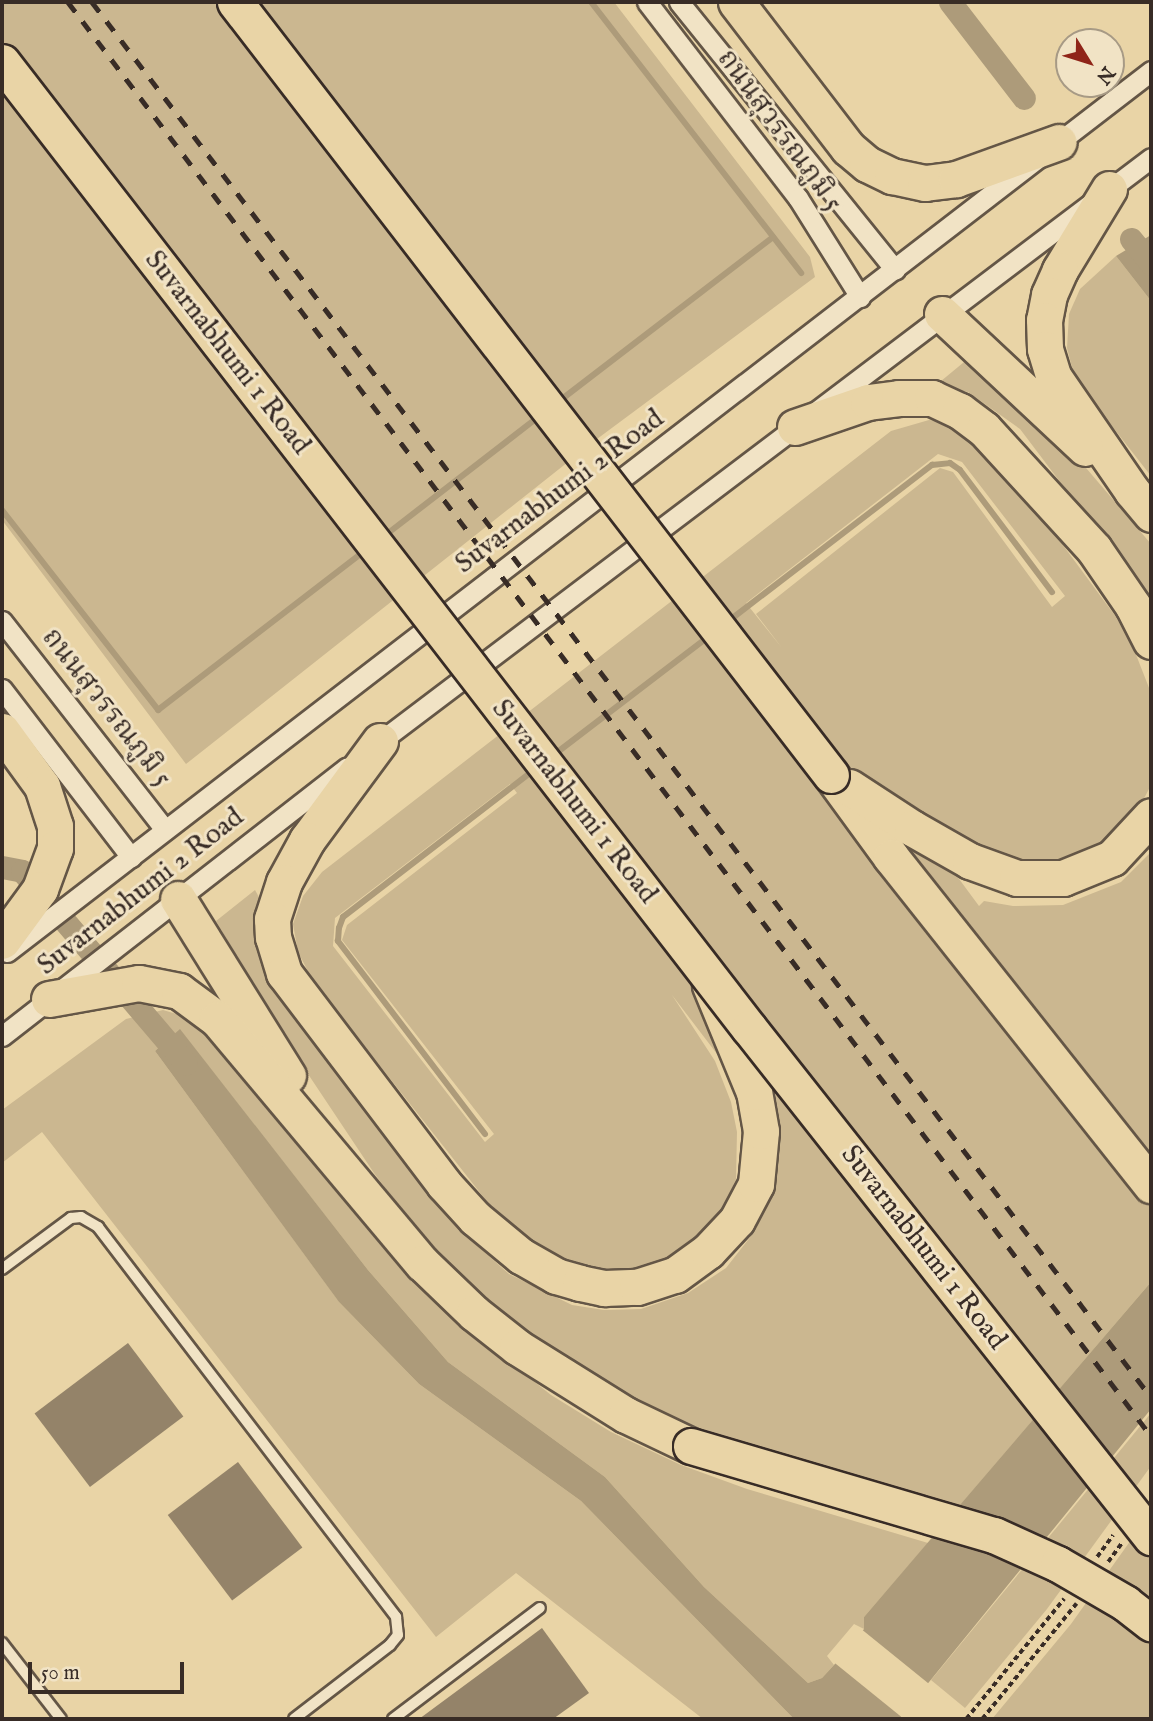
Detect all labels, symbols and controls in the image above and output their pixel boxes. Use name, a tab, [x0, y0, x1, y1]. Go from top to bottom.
north arrow	[1055, 28, 1125, 98]
street label: ถนนสุวรรณภูมิ 5	[709, 44, 849, 218]
text: N	[1090, 61, 1119, 89]
street label: Suvarnabhumi 1 Road	[137, 244, 317, 462]
street label: Suvarnabhumi 2 Road	[449, 403, 671, 581]
street label: ถนนสุวรรณภูมิ 5	[34, 622, 178, 794]
street label: Suvarnabhumi 1 Road	[484, 693, 664, 911]
street label: Suvarnabhumi 2 Road	[31, 801, 251, 983]
street label: Suvarnabhumi 1 Road	[833, 1139, 1013, 1357]
scale bar	[32, 1648, 187, 1692]
text: 50 m	[41, 1660, 80, 1687]

